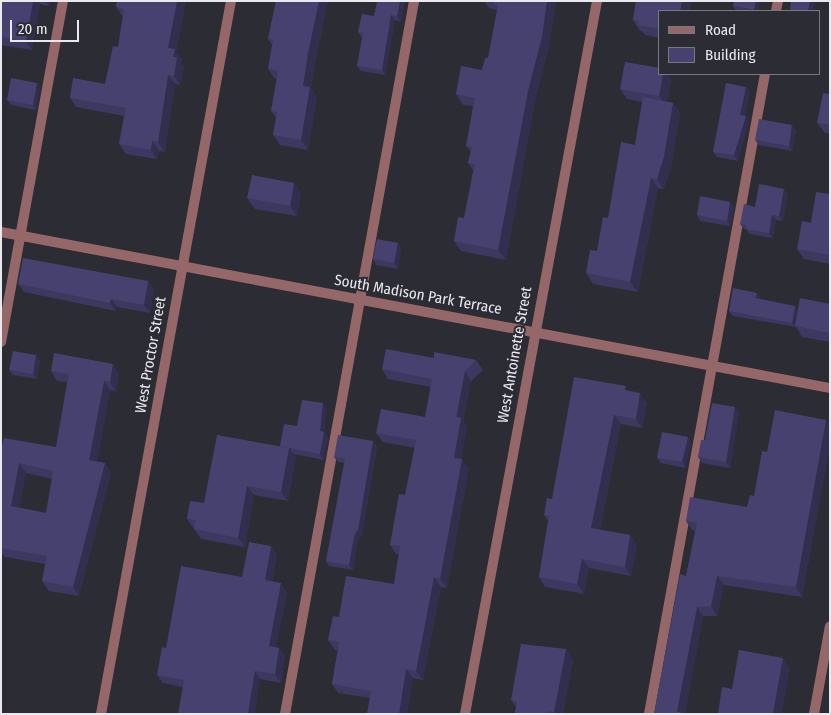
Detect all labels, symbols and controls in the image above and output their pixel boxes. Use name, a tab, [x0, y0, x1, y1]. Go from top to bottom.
scale bar	[12, 10, 81, 42]
legend	[658, 10, 821, 75]
text: 20 m	[18, 20, 48, 38]
text: Road	[705, 21, 736, 39]
text: Building	[705, 46, 756, 64]
street label: South Madison Park Terrace	[333, 271, 503, 319]
street label: West Antoinette Street	[494, 285, 536, 425]
street label: West Proctor Street	[132, 295, 170, 415]

